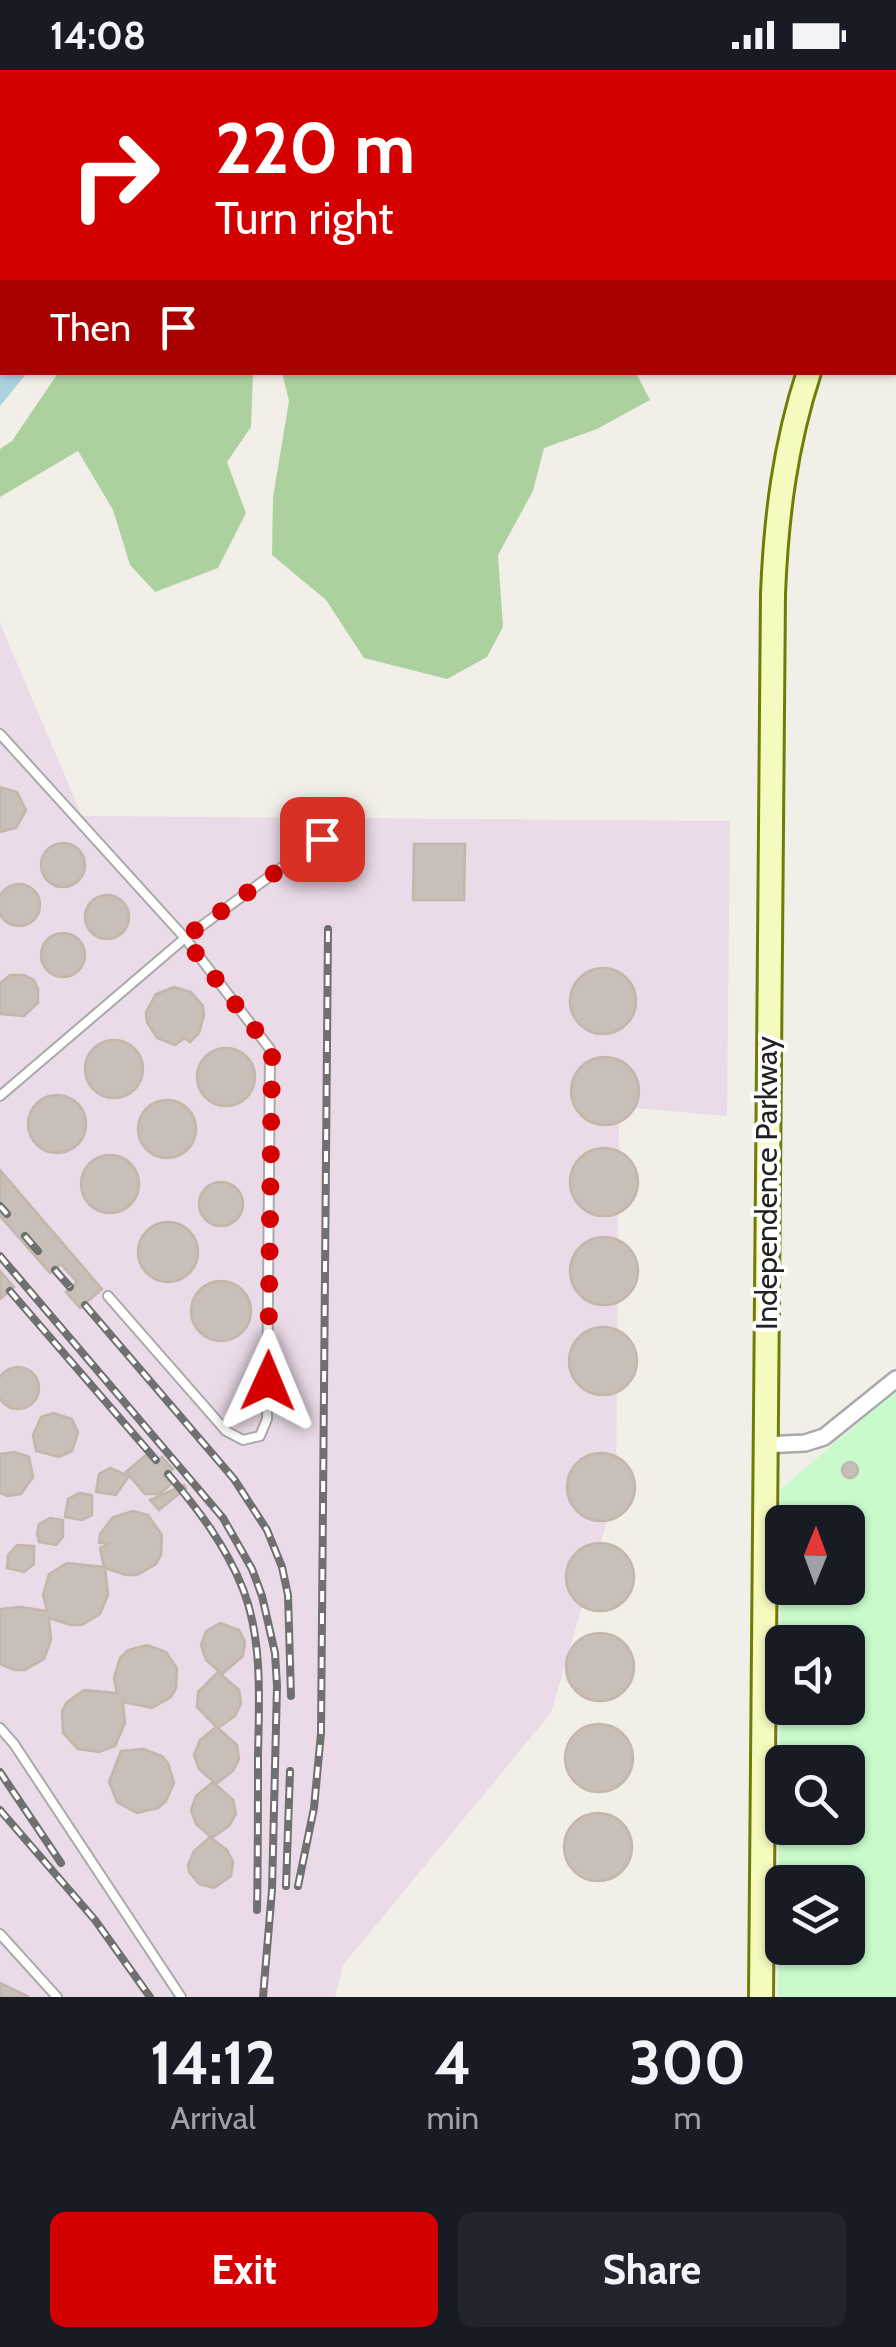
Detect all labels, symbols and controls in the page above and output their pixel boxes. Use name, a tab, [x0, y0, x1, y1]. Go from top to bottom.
text: 14:08	[50, 12, 146, 59]
text: 220 m	[215, 105, 415, 191]
icon: right	[50, 110, 180, 240]
text: Turn right	[215, 191, 394, 245]
icon: arrive	[151, 300, 206, 355]
text: Then	[50, 304, 131, 351]
pin	[280, 797, 365, 882]
icon: arrive	[295, 812, 350, 867]
street label: Independence Parkway	[748, 1036, 785, 1330]
position arrow	[216, 1329, 320, 1433]
north arrow	[765, 1505, 865, 1605]
map controls	[765, 1505, 865, 1965]
button: sound	[765, 1625, 865, 1725]
button: search	[765, 1745, 865, 1845]
button: layers	[765, 1865, 865, 1965]
text: 14:12	[150, 2026, 277, 2099]
text: 4	[434, 2026, 471, 2099]
text: 300	[629, 2026, 746, 2099]
text: Arrival	[171, 2098, 256, 2137]
text: min	[426, 2098, 479, 2137]
text: m	[674, 2098, 702, 2137]
button: Exit	[50, 2212, 438, 2327]
button: Share	[458, 2212, 846, 2327]

